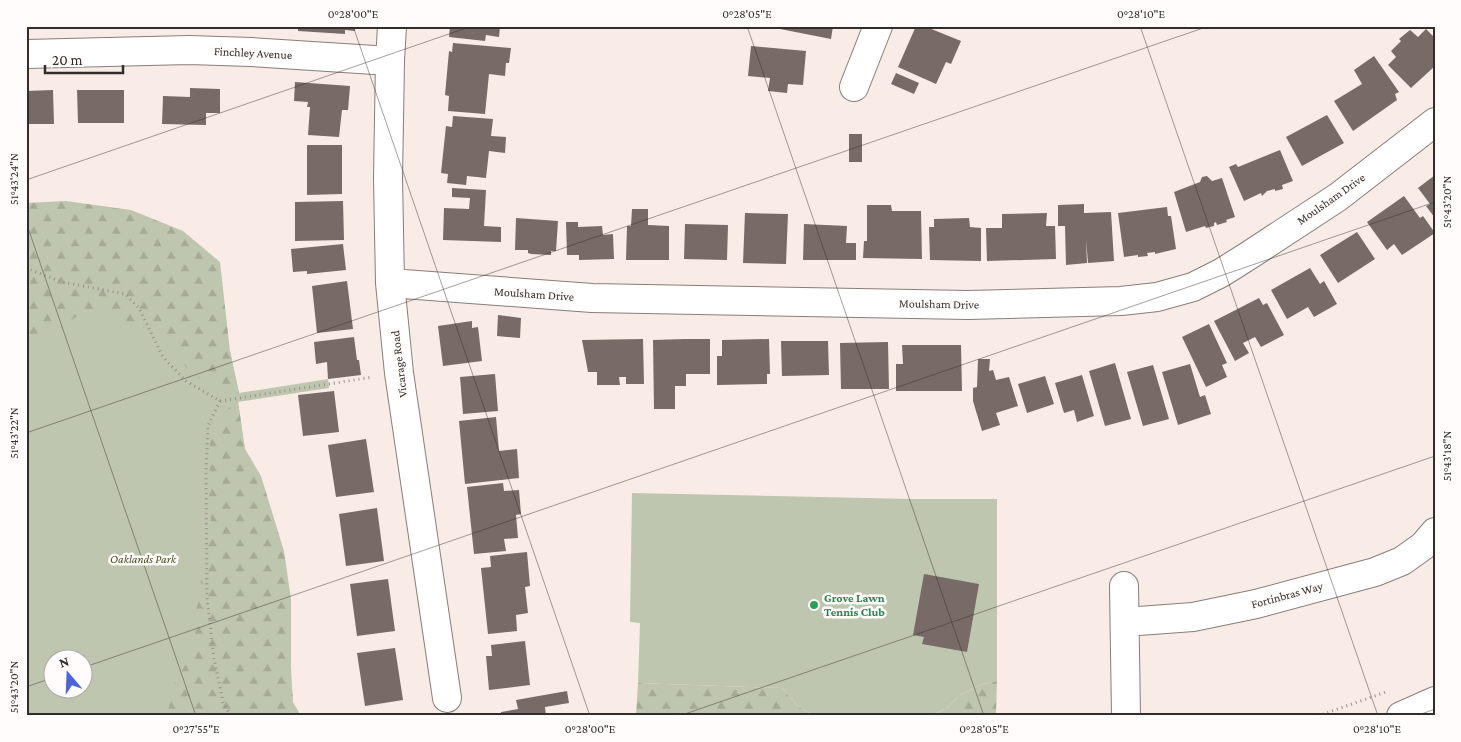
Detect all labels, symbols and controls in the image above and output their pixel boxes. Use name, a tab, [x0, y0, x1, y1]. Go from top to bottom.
text: 0°28'00"E	[328, 7, 379, 21]
text: 0°28'05"E	[722, 7, 772, 21]
text: 0°28'10"E	[1117, 7, 1165, 21]
scale bar	[45, 42, 122, 74]
street label: Finchley Avenue	[214, 44, 292, 62]
text: 20 m	[52, 52, 83, 68]
text: 51°43'24"N	[7, 153, 21, 205]
street label: Moulsham Drive	[1294, 170, 1368, 228]
text: 51°43'20"N	[1440, 176, 1454, 228]
street label: Moulsham Drive	[494, 284, 574, 304]
street label: Moulsham Drive	[899, 296, 979, 312]
street label: Vicarage Road	[388, 329, 410, 398]
text: 51°43'22"N	[7, 407, 21, 459]
text: 51°43'18"N	[1440, 431, 1454, 481]
park label: Oaklands Park	[110, 552, 177, 566]
street label: Fortinbras Way	[1250, 579, 1325, 611]
place label: Grove Lawn Tennis Club	[824, 591, 885, 619]
marker: Grove Lawn Tennis Club	[808, 599, 820, 611]
north arrow	[42, 650, 92, 700]
text: N	[57, 652, 71, 671]
text: 51°43'20"N	[7, 661, 21, 713]
text: 0°27'55"E	[172, 722, 220, 736]
text: 0°28'00"E	[565, 722, 616, 736]
text: 0°28'05"E	[959, 722, 1009, 736]
text: 0°28'10"E	[1353, 722, 1401, 736]

